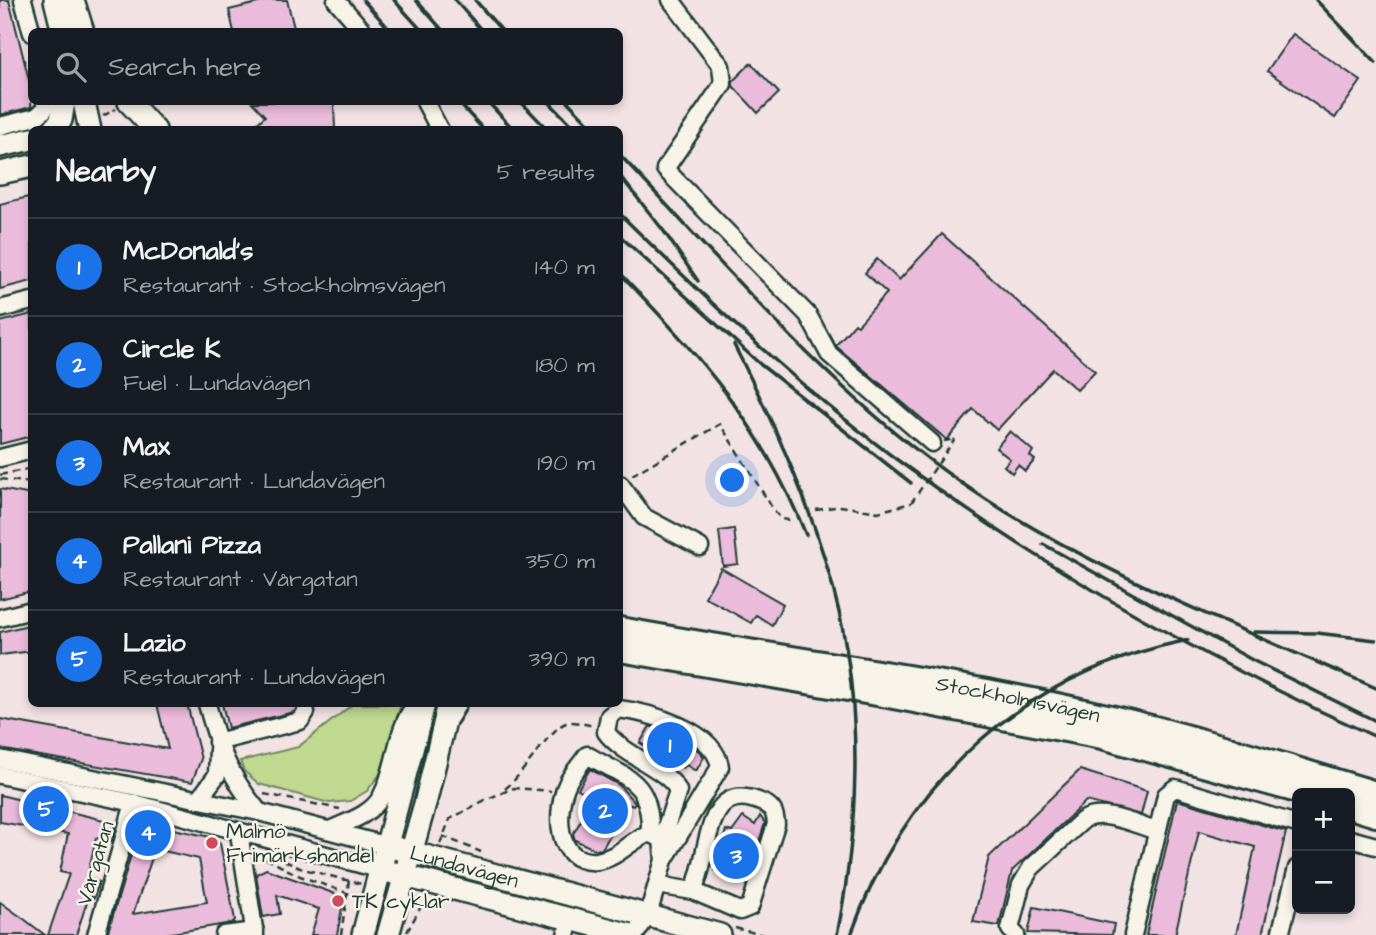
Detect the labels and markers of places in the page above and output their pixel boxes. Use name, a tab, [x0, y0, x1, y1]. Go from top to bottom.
pin: 1	[647, 719, 693, 771]
pin: 5	[23, 783, 69, 835]
pin: 2	[582, 785, 628, 837]
pin: 4	[125, 807, 171, 859]
place label: Malmö Frimärkshandel	[226, 817, 374, 870]
pin: 3	[713, 830, 759, 882]
marker: Malmö Frimärkshandel	[204, 835, 220, 851]
place label: TK cyklar	[352, 887, 450, 918]
marker: TK cyklar	[330, 893, 346, 909]

